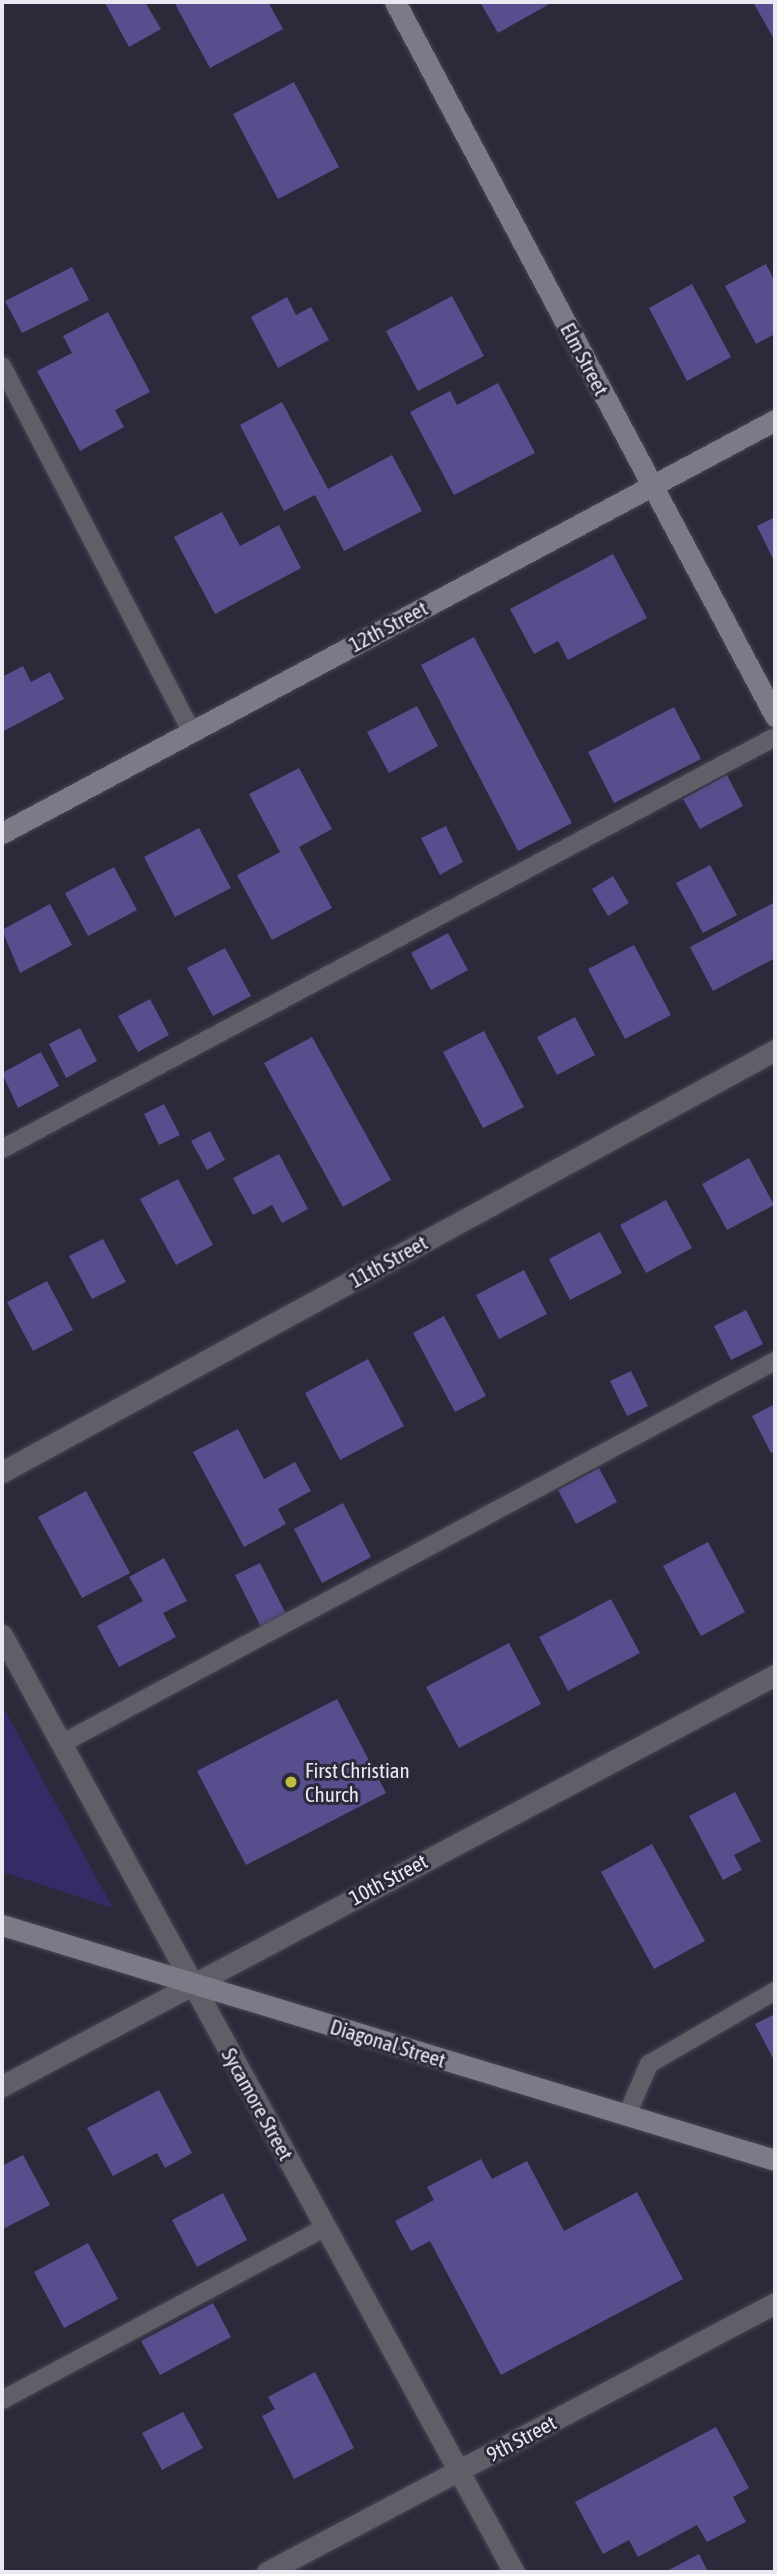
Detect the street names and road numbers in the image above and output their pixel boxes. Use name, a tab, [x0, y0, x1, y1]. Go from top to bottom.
street label: Elm Street	[555, 318, 615, 400]
street label: 12th Street	[345, 595, 431, 657]
street label: 11th Street	[345, 1229, 431, 1293]
street label: 10th Street	[345, 1848, 431, 1910]
street label: Diagonal Street	[327, 2014, 449, 2072]
street label: Sycamore Street	[217, 2044, 299, 2164]
street label: 9th Street	[482, 2409, 560, 2467]

